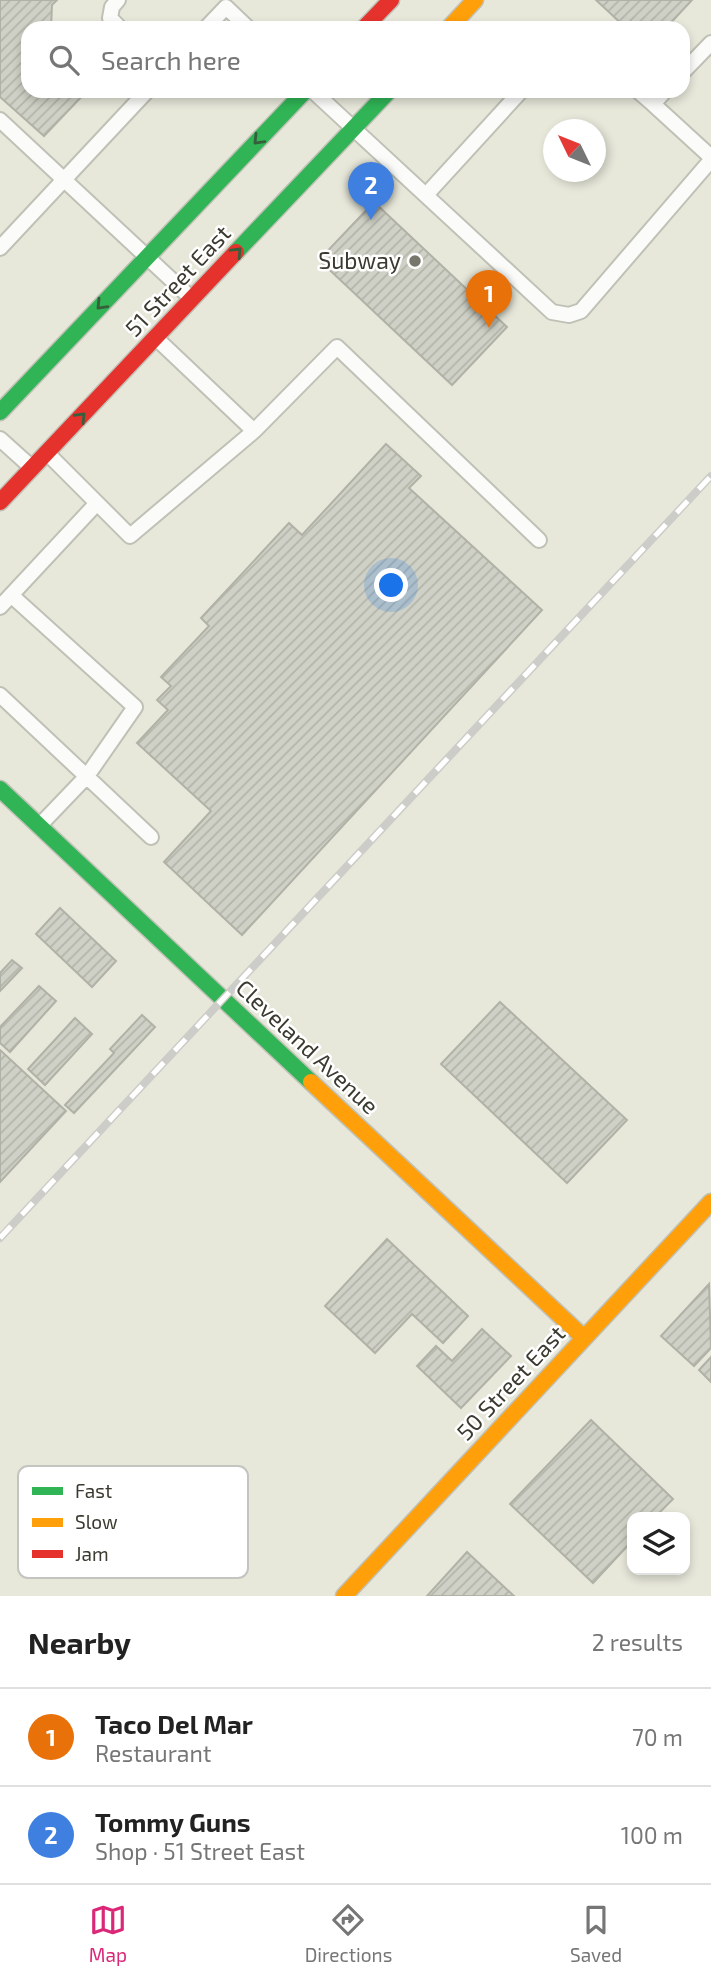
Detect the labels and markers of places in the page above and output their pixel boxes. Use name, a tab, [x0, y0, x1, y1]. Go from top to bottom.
pin: 2	[348, 162, 394, 220]
place label: Subway	[318, 246, 401, 274]
marker: Subway	[407, 253, 423, 269]
pin: 1	[466, 270, 512, 328]

